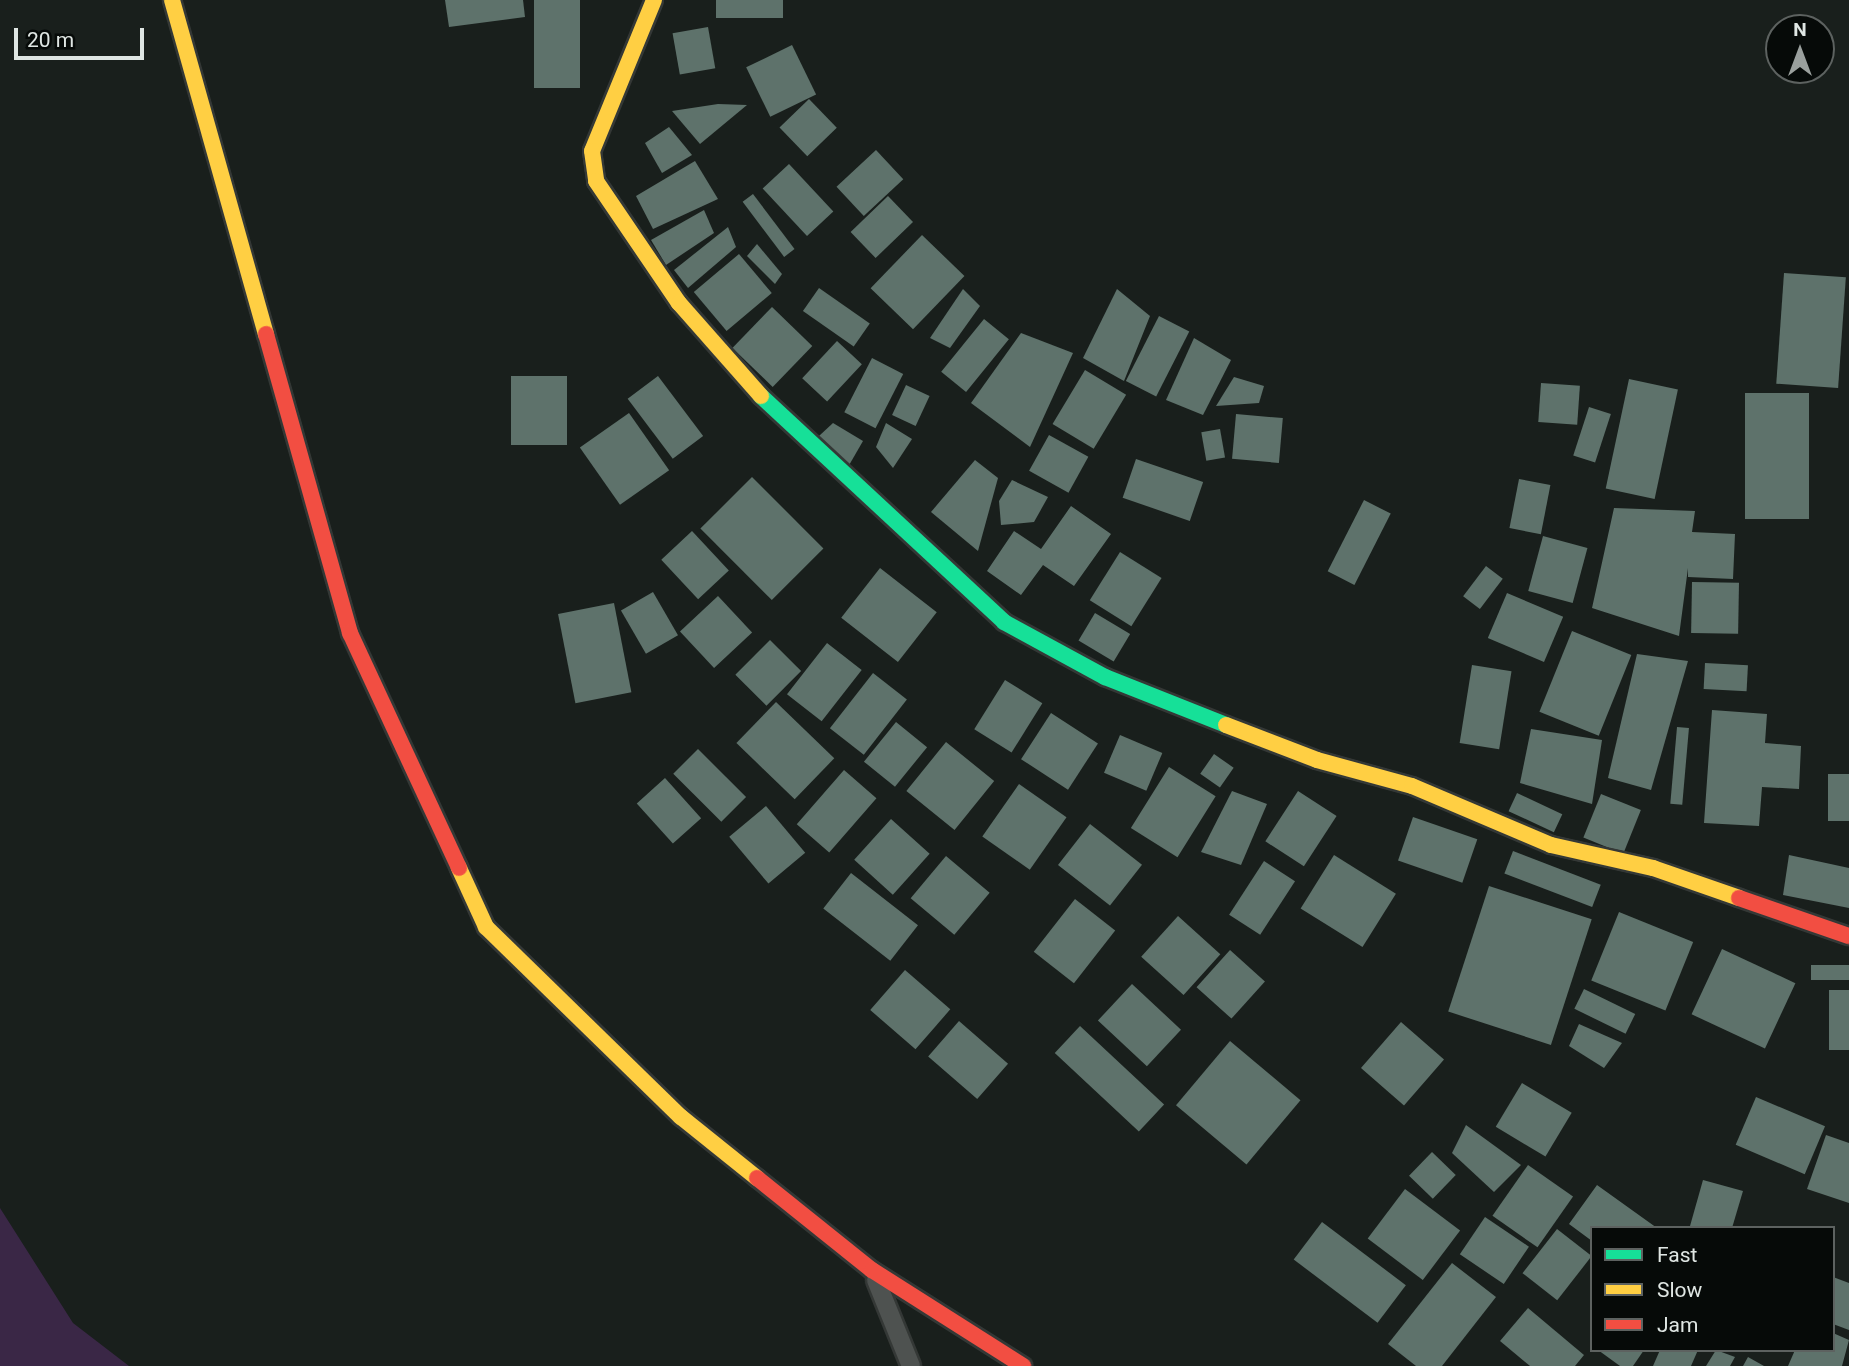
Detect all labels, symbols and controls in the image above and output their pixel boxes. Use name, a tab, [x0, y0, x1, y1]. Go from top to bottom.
scale bar	[18, 14, 147, 58]
north arrow	[1765, 14, 1835, 84]
text: N	[1793, 18, 1807, 41]
text: 20 m	[27, 28, 74, 52]
legend	[1590, 1226, 1835, 1352]
text: Fast	[1657, 1243, 1697, 1267]
text: Slow	[1657, 1278, 1702, 1302]
text: Jam	[1657, 1313, 1698, 1337]

